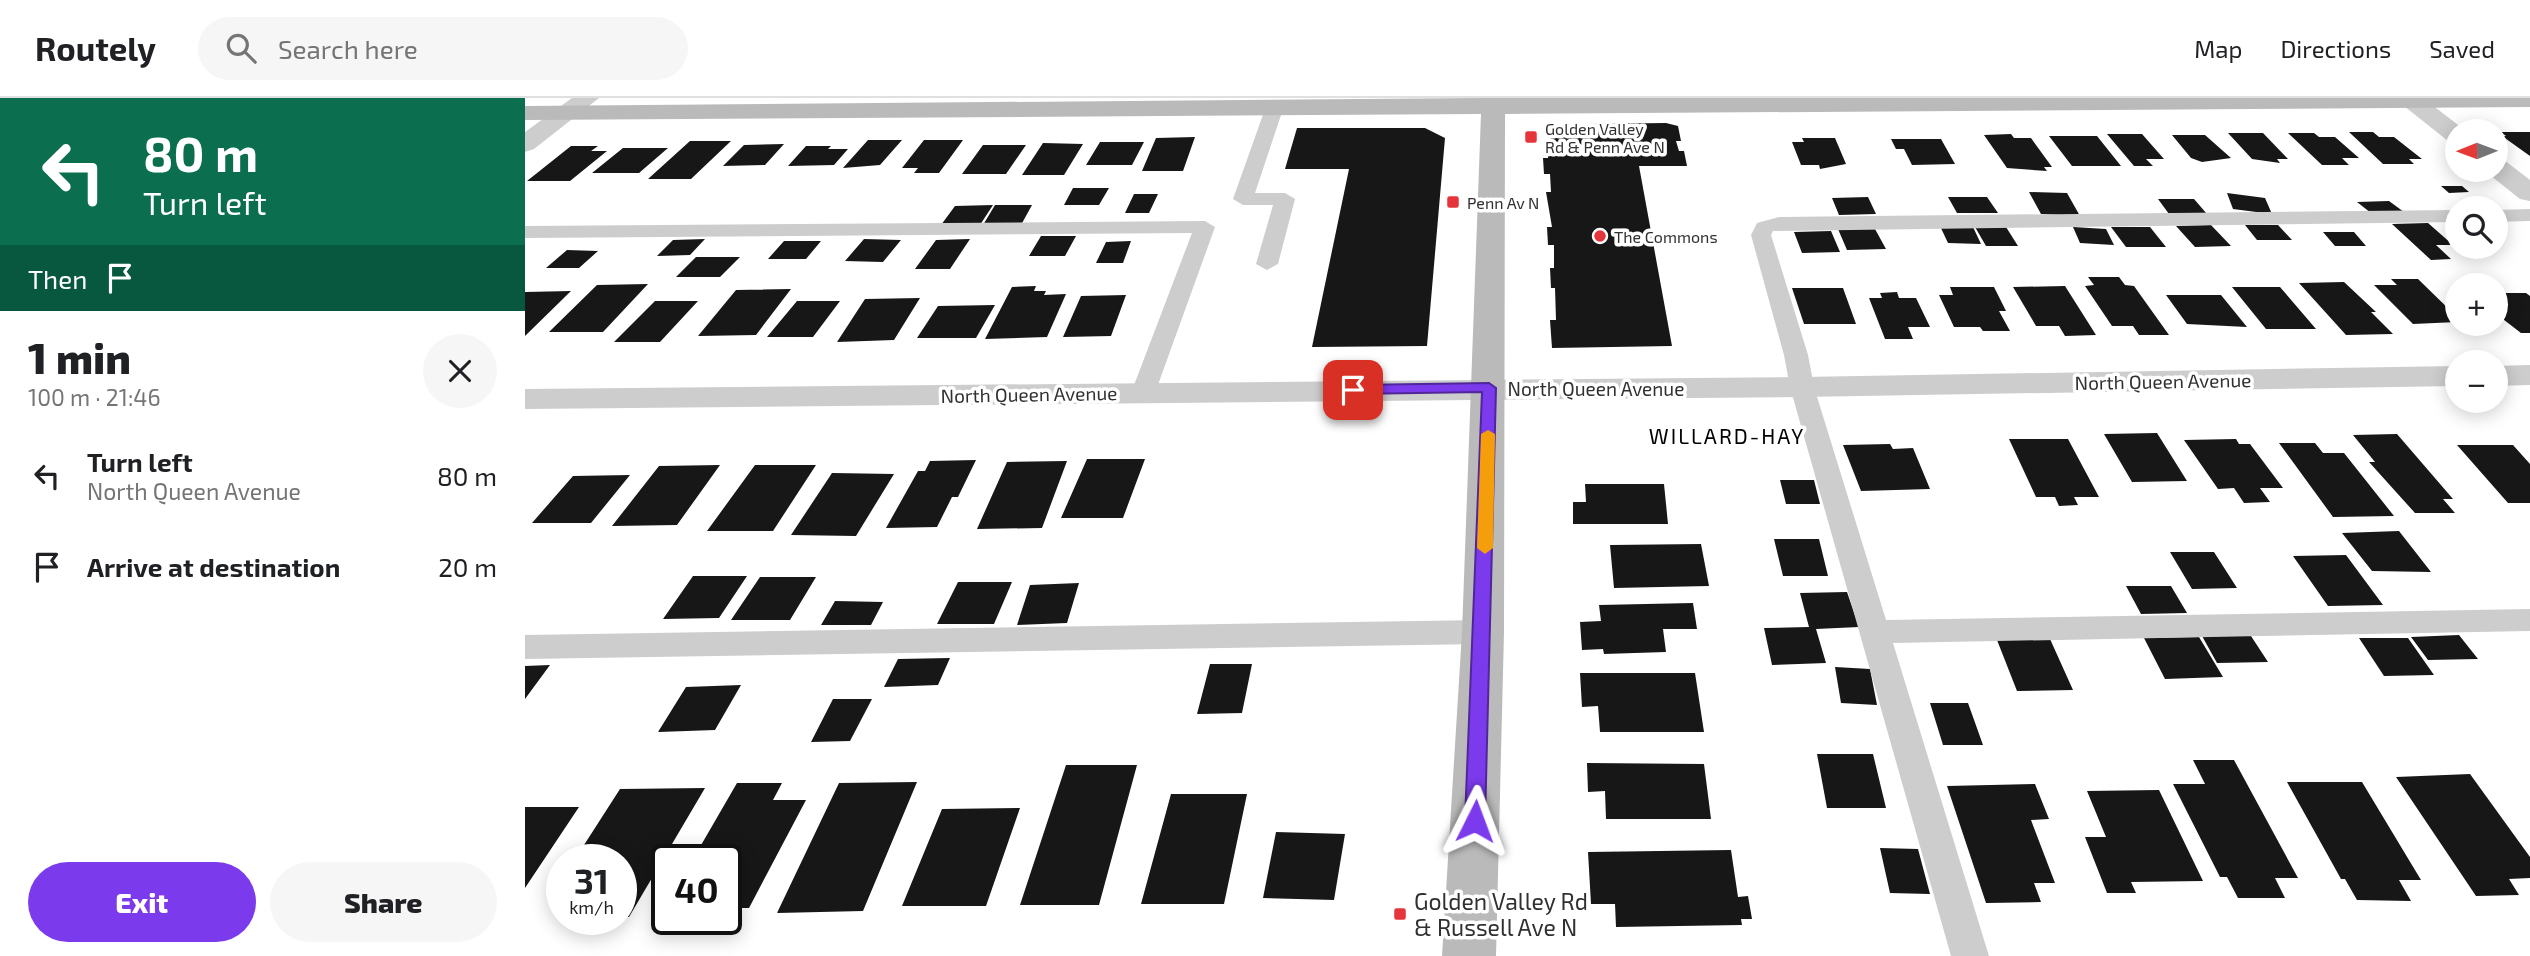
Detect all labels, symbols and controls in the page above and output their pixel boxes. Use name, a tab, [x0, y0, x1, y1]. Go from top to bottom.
search box	[198, 17, 688, 80]
text: Routely	[35, 28, 156, 68]
icon: search	[222, 29, 260, 67]
text: Search here	[278, 33, 418, 64]
text: Map	[2194, 34, 2242, 63]
text: Directions	[2280, 34, 2391, 63]
text: Saved	[2429, 34, 2495, 63]
place label: Golden Valley Rd & Penn Ave N	[1545, 119, 1665, 156]
north arrow	[2445, 119, 2508, 182]
map controls	[2445, 119, 2508, 413]
text: 80 m	[143, 123, 258, 182]
icon: left	[28, 126, 119, 217]
marker: Golden Valley Rd & Penn Ave N	[1523, 129, 1539, 145]
text: Turn left	[143, 183, 267, 221]
place label: Penn Av N	[1467, 193, 1539, 212]
marker: Penn Av N	[1445, 194, 1461, 210]
button: search	[2445, 196, 2508, 259]
place label: The Commons	[1614, 227, 1718, 246]
marker: The Commons	[1592, 228, 1608, 244]
icon: arrive	[101, 259, 139, 297]
text: Then	[28, 263, 87, 294]
button: +	[2445, 273, 2508, 336]
text: 1 min	[28, 332, 131, 382]
button: close	[423, 334, 497, 408]
button: −	[2445, 350, 2508, 413]
pin	[1323, 360, 1383, 420]
street label: North Queen Avenue	[2074, 368, 2252, 394]
icon: arrive	[1334, 371, 1372, 409]
street label: North Queen Avenue	[1508, 377, 1684, 400]
street label: North Queen Avenue	[940, 381, 1118, 407]
text: 100 m · 21:46	[28, 383, 161, 411]
district label: WILLARD-HAY	[1649, 423, 1805, 448]
text: Turn left	[87, 446, 193, 477]
icon: left	[28, 457, 66, 495]
text: 80 m	[437, 460, 497, 491]
text: North Queen Avenue	[87, 477, 301, 505]
icon: arrive	[28, 548, 66, 586]
text: Arrive at destination	[87, 551, 340, 582]
text: 20 m	[438, 551, 497, 582]
position arrow	[1438, 784, 1512, 858]
speed limit sign: 40	[651, 844, 742, 935]
text: 31	[574, 859, 609, 901]
button: Exit	[28, 862, 256, 942]
button: Share	[270, 862, 497, 942]
place label: Golden Valley Rd & Russell Ave N	[1414, 887, 1588, 941]
text: km/h	[569, 896, 614, 918]
marker: Golden Valley Rd & Russell Ave N	[1392, 906, 1408, 922]

